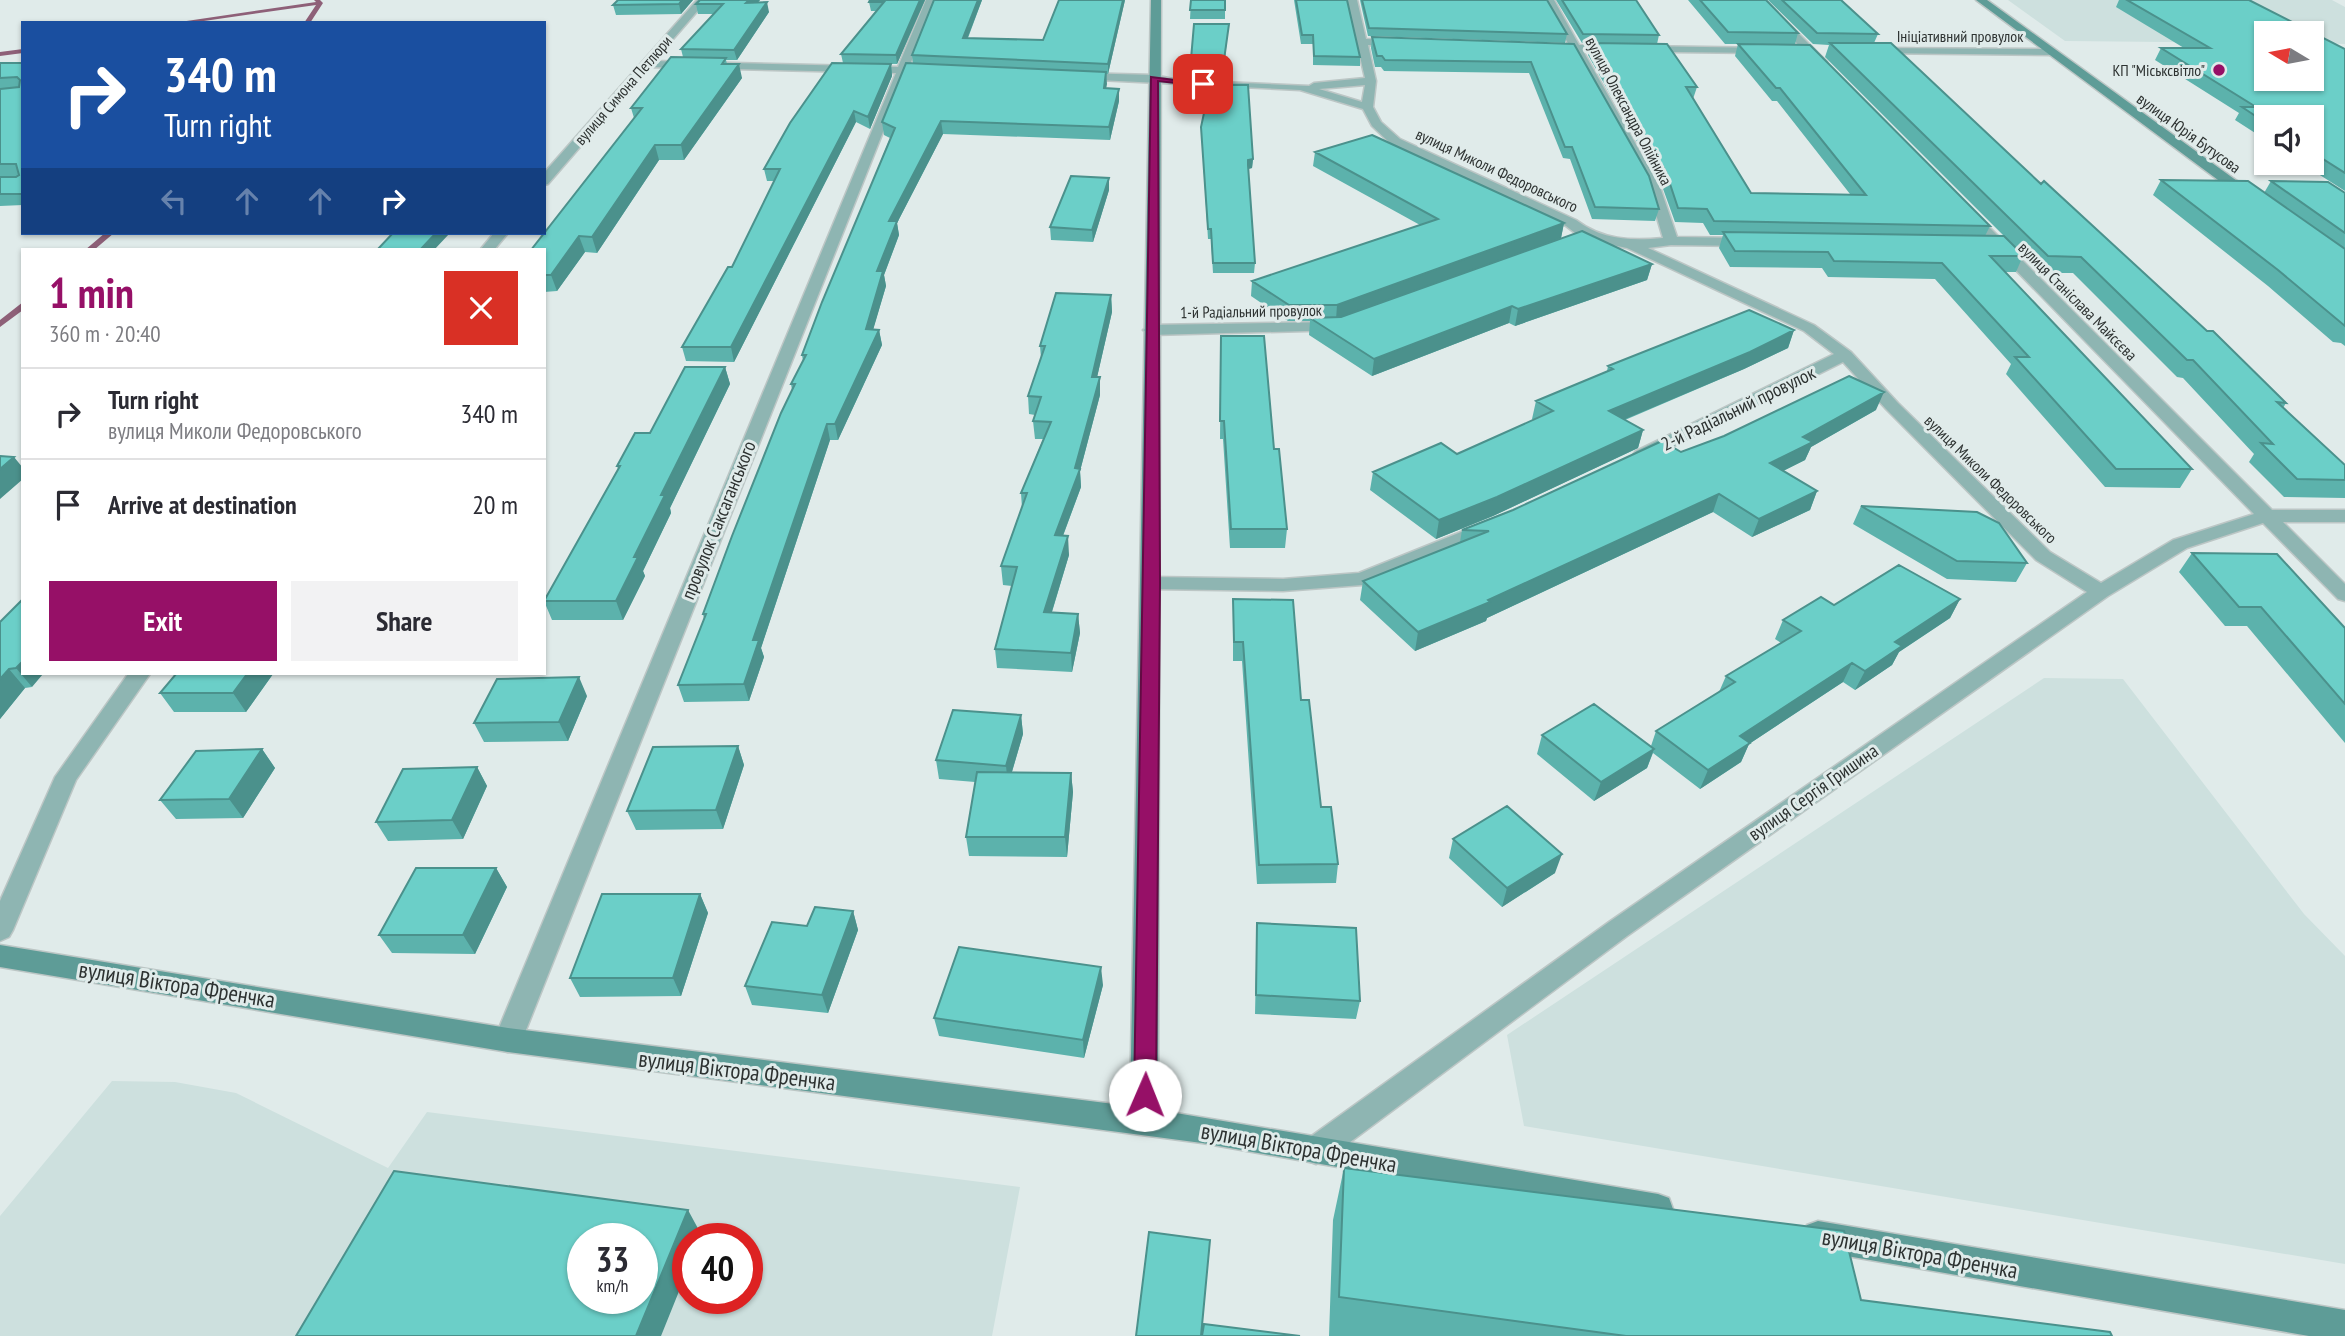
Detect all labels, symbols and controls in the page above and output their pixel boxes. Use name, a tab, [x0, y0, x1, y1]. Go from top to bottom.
north arrow	[2254, 21, 2324, 91]
map controls	[2254, 21, 2324, 175]
street label: Ініціативний провулок	[1897, 26, 2024, 46]
street label: вулиця Симона Петлюри	[570, 31, 676, 149]
street label: вулиця Олександра Олійника	[1581, 34, 1677, 188]
text: 340 m	[164, 42, 277, 106]
icon: right	[49, 49, 140, 140]
pin	[1173, 54, 1233, 114]
place label: КП "Міськсвітло"	[2112, 60, 2205, 80]
marker: КП "Міськсвітло"	[2211, 62, 2227, 78]
icon: arrive	[1184, 65, 1222, 103]
street label: вулиця Юрія Бутусова	[2133, 89, 2245, 177]
text: Turn right	[164, 104, 272, 146]
button: sound	[2254, 105, 2324, 175]
street label: вулиця Миколи Федоровського	[1413, 124, 1581, 216]
icon: left	[155, 182, 193, 220]
icon: ahead	[228, 182, 266, 220]
icon: ahead	[301, 182, 339, 220]
icon: right	[374, 182, 412, 220]
street label: вулиця Станіслава Майсєєва	[2015, 238, 2141, 364]
text: 1 min	[49, 265, 134, 320]
button: close	[444, 271, 518, 345]
street label: 1-й Радіальний провулок	[1180, 300, 1323, 322]
text: 360 m · 20:40	[49, 319, 161, 348]
street label: 2-й Радіальний провулок	[1657, 360, 1820, 456]
text: Turn right	[108, 383, 199, 416]
icon: right	[49, 395, 87, 433]
text: 340 m	[460, 397, 518, 430]
street label: вулиця Миколи Федоровського	[1921, 411, 2061, 548]
text: вулиця Миколи Федоровського	[108, 416, 362, 445]
street label: провулок Саксаганського	[675, 437, 761, 603]
icon: arrive	[49, 486, 87, 524]
text: Arrive at destination	[108, 488, 297, 521]
text: 20 m	[472, 488, 518, 521]
button: Exit	[49, 581, 277, 661]
button: Share	[291, 581, 518, 661]
street label: вулиця Сергія Гришина	[1743, 738, 1883, 846]
street label: вулиця Віктора Френчка	[77, 954, 277, 1014]
street label: вулиця Віктора Френчка	[637, 1044, 837, 1096]
position arrow	[1108, 1058, 1182, 1132]
street label: вулиця Віктора Френчка	[1199, 1116, 1399, 1178]
street label: вулиця Віктора Френчка	[1820, 1222, 2020, 1284]
speed limit sign: 40	[672, 1223, 763, 1314]
text: 33	[596, 1236, 629, 1282]
text: km/h	[597, 1274, 628, 1297]

